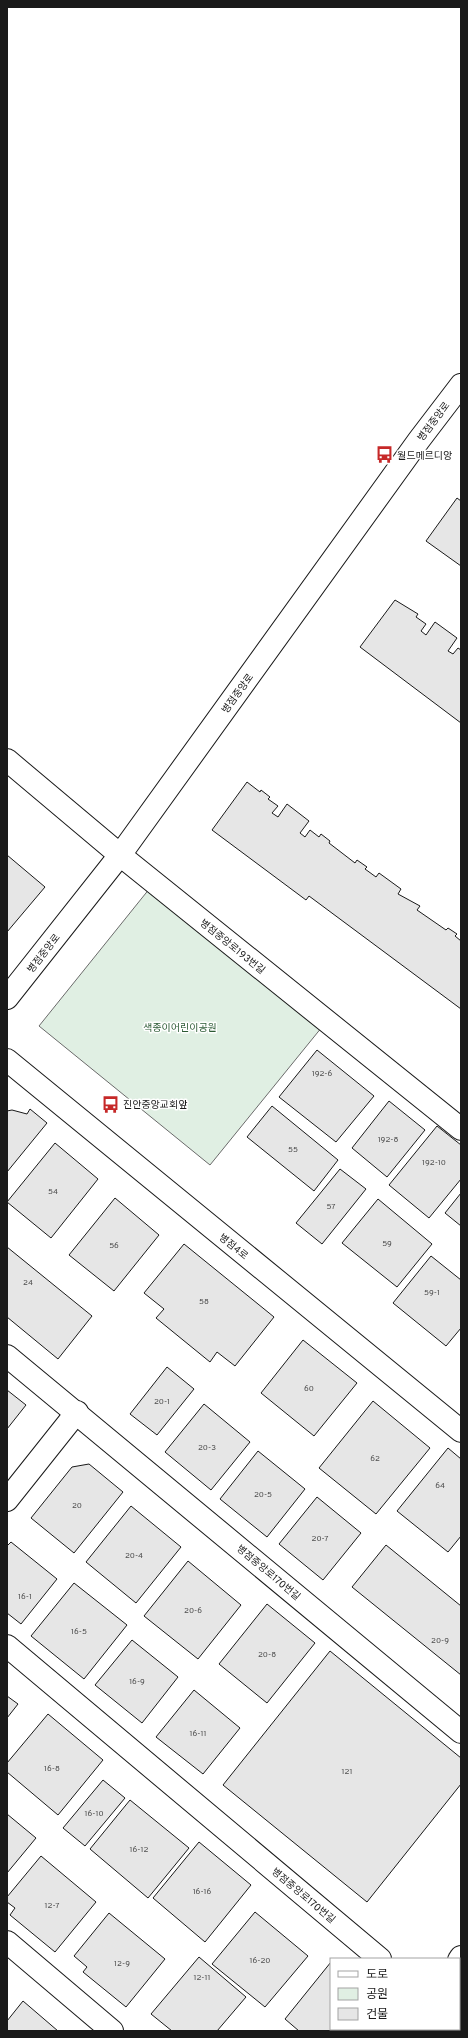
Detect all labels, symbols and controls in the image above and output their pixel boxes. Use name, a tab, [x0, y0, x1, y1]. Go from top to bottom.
street label: 병점중앙로	[415, 400, 453, 444]
bus stop icon: 월드메르디앙	[374, 445, 394, 465]
place label: 월드메르디앙	[397, 450, 452, 463]
street label: 병점중앙로	[219, 671, 257, 716]
street label: 병점중앙로193번길	[197, 917, 267, 977]
street label: 병점중앙로	[25, 932, 63, 976]
park label: 색종이어린이공원	[143, 1022, 217, 1035]
house number: 192-6	[312, 1069, 333, 1079]
bus stop icon: 진안중앙교회앞	[100, 1094, 120, 1114]
place label: 진안중앙교회앞	[123, 1099, 187, 1112]
house number: 192-8	[378, 1135, 398, 1145]
house number: 55	[288, 1145, 298, 1155]
house number: 192-10	[422, 1158, 446, 1168]
house number: 54	[48, 1187, 58, 1197]
house number: 57	[326, 1202, 336, 1212]
street label: 병점4로	[216, 1231, 250, 1263]
house number: 59	[382, 1239, 392, 1249]
house number: 56	[109, 1241, 119, 1251]
house number: 24	[23, 1278, 33, 1288]
house number: 59-1	[424, 1288, 440, 1298]
house number: 58	[199, 1297, 209, 1307]
house number: 60	[304, 1384, 314, 1394]
house number: 20-1	[154, 1397, 170, 1407]
house number: 20-3	[198, 1443, 216, 1453]
house number: 62	[370, 1454, 380, 1464]
house number: 64	[435, 1481, 445, 1491]
house number: 20-5	[254, 1490, 272, 1500]
house number: 20	[72, 1501, 82, 1511]
house number: 20-7	[312, 1534, 329, 1544]
street label: 병점중앙로170번길	[233, 1543, 303, 1604]
house number: 20-4	[125, 1551, 143, 1561]
house number: 16-1	[18, 1592, 32, 1602]
house number: 20-6	[184, 1606, 202, 1616]
house number: 16-5	[71, 1627, 87, 1637]
house number: 20-9	[431, 1636, 449, 1646]
house number: 20-8	[258, 1650, 276, 1660]
house number: 16-9	[129, 1677, 145, 1687]
house number: 16-11	[190, 1729, 206, 1739]
house number: 16-8	[44, 1764, 60, 1774]
house number: 121	[342, 1767, 352, 1777]
house number: 16-10	[84, 1809, 104, 1819]
house number: 16-12	[130, 1845, 149, 1855]
street label: 병점중앙로170번길	[268, 1866, 338, 1927]
house number: 16-16	[193, 1887, 212, 1897]
house number: 12-7	[45, 1901, 59, 1911]
house number: 16-20	[250, 1956, 270, 1966]
legend	[330, 1958, 460, 2030]
house number: 12-9	[114, 1959, 130, 1969]
text: 도로	[366, 1967, 388, 1983]
house number: 12-11	[193, 1973, 211, 1983]
text: 공원	[366, 1987, 388, 2003]
text: 건물	[366, 2007, 388, 2023]

